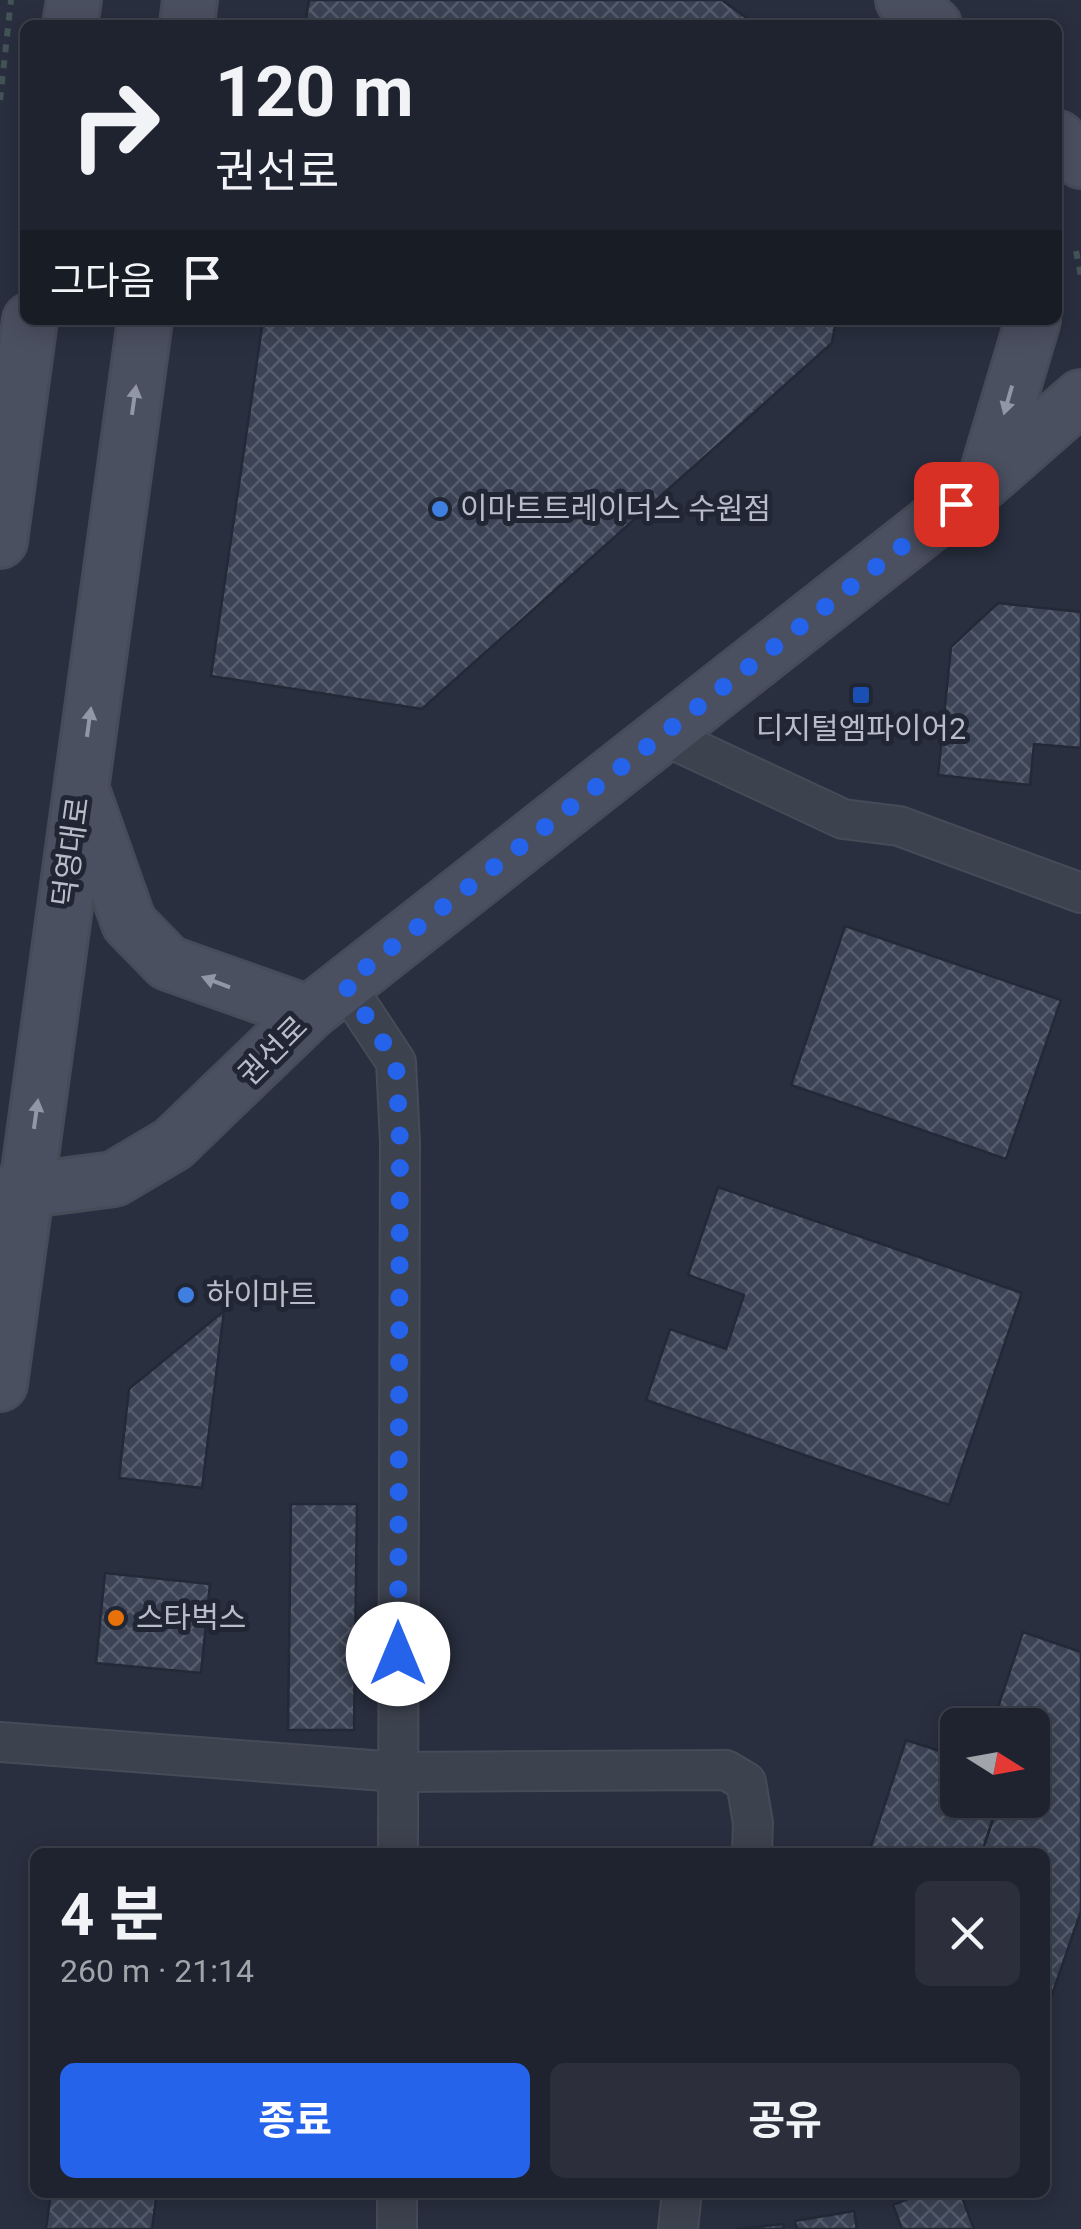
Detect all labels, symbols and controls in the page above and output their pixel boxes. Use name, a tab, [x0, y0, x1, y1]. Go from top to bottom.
text: 120 m	[215, 51, 414, 133]
icon: right	[50, 60, 180, 190]
text: 권선로	[215, 145, 339, 198]
icon: arrive	[175, 250, 230, 305]
text: 그다음	[50, 259, 155, 303]
one-way arrow	[126, 384, 142, 416]
one-way arrow	[1000, 385, 1016, 416]
pin	[914, 462, 999, 547]
icon: arrive	[929, 477, 984, 532]
place label: 이마트트레이더스 수원점	[460, 491, 771, 526]
marker: 이마트트레이더스 수원점	[429, 498, 451, 520]
marker: 디지털엠파이어2	[850, 684, 872, 706]
one-way arrow	[81, 706, 97, 737]
place label: 디지털엠파이어2	[756, 711, 966, 746]
street label: 덕영대로	[45, 795, 96, 909]
one-way arrow	[201, 974, 231, 989]
street label: 권선로	[231, 1009, 314, 1092]
one-way arrow	[29, 1097, 45, 1129]
place label: 하이마트	[206, 1277, 316, 1312]
marker: 하이마트	[175, 1284, 197, 1306]
place label: 스타벅스	[136, 1600, 246, 1635]
position arrow	[346, 1602, 450, 1706]
marker: 스타벅스	[105, 1607, 127, 1629]
north arrow	[940, 1708, 1050, 1818]
map controls	[940, 1708, 1050, 1818]
text: 4 분	[60, 1879, 165, 1950]
button: close	[915, 1881, 1020, 1986]
text: 260 m · 21:14	[60, 1952, 254, 1990]
button: 종료	[60, 2063, 530, 2178]
button: 공유	[550, 2063, 1020, 2178]

